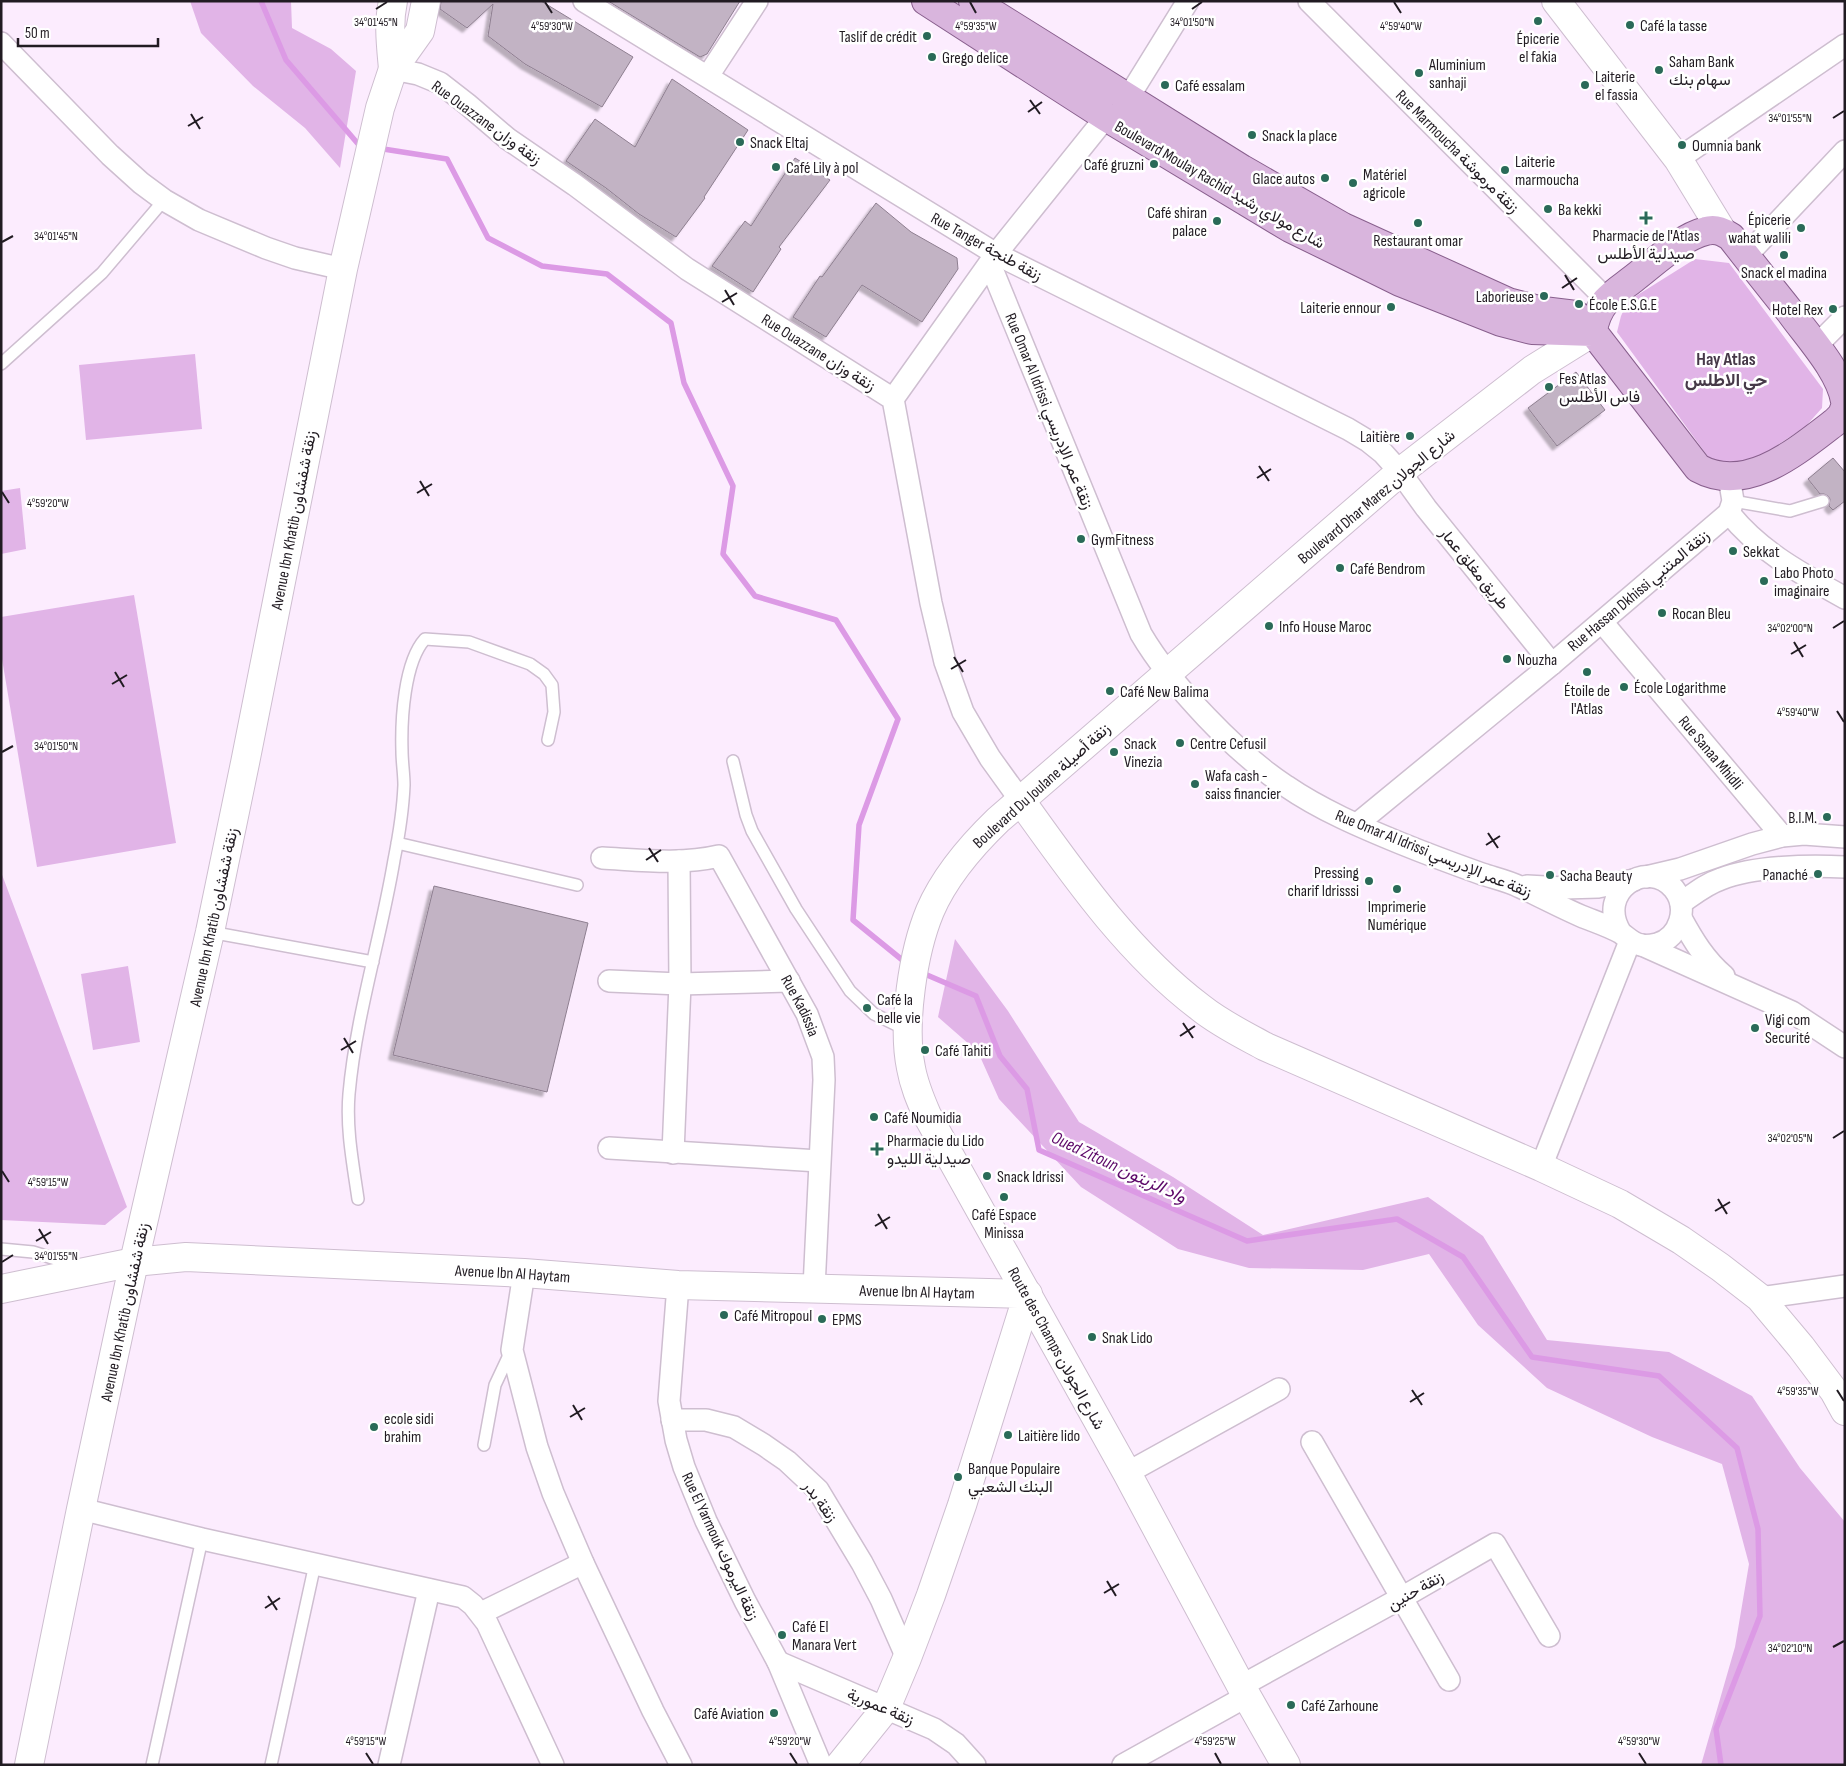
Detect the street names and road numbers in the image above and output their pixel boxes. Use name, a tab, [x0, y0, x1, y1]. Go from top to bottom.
street label: Rue Ouazzane زنقة وزان	[428, 77, 545, 169]
street label: Rue Marmoucha زنقة مرموشة	[1391, 86, 1523, 218]
street label: Boulevard Moulay Rachid شارع مولاي رشيد	[1109, 117, 1328, 256]
street label: Rue Tanger زنقة طنجة	[927, 209, 1045, 286]
street label: Rue Ouazzane زنقة وزان	[758, 310, 879, 396]
street label: Rue Omar Al Idrissi زنقة عمر الإدريسي	[998, 311, 1097, 514]
street label: Boulevard Dhar Marez شارع الجولان	[1295, 426, 1460, 569]
street label: Avenue Ibn Khatib زنقة شفشاون	[268, 429, 321, 613]
street label: طريق مغلق عمار	[1434, 523, 1513, 614]
street label: Rue Hassan Dkhissi زنقة المتنبي	[1564, 526, 1716, 658]
street label: Rue Sanaa Mhidli	[1674, 712, 1747, 794]
street label: Boulevard Du Joulane زنقة أصيلة	[969, 719, 1115, 853]
street label: Rue Omar Al Idrissi زنقة عمر الإدريسي	[1331, 806, 1534, 905]
street label: Avenue Ibn Khatib زنقة شفشاون	[186, 826, 243, 1009]
street label: Rue Kadissia	[776, 972, 823, 1039]
street label: Avenue Ibn Khatib زنقة شفشاون	[97, 1221, 154, 1404]
street label: Avenue Ibn Al Haytam	[454, 1262, 571, 1288]
street label: Route des Champs شارع الجولان	[1002, 1264, 1108, 1434]
street label: Avenue Ibn Al Haytam	[858, 1282, 975, 1304]
street label: Rue El Yarmouk زنقة اليرموك	[677, 1470, 762, 1624]
street label: زنقة بدر	[798, 1477, 841, 1526]
street label: زنقة حنين	[1384, 1568, 1447, 1615]
street label: زنقة عمورية	[844, 1685, 917, 1730]

